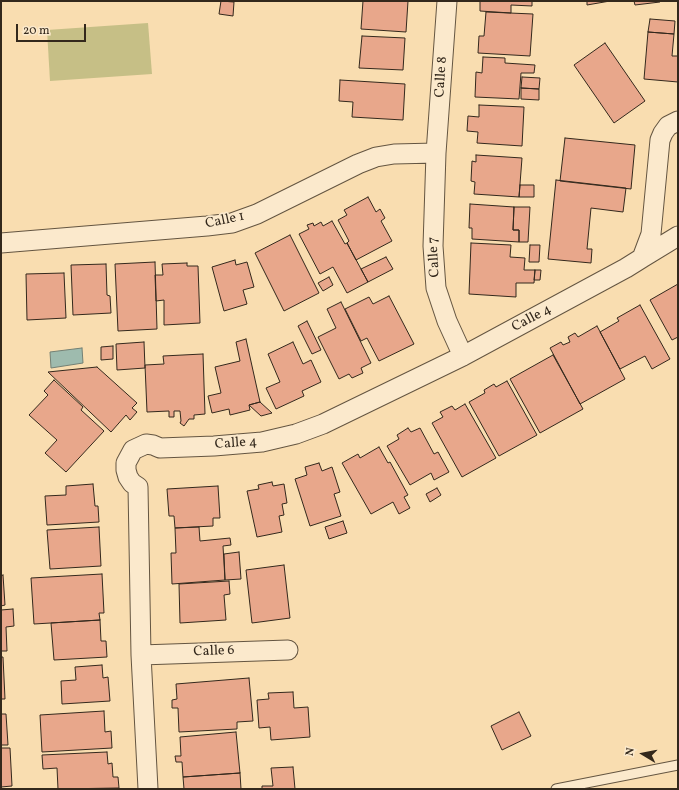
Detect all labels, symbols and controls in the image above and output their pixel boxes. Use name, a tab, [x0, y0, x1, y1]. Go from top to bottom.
scale bar	[18, 16, 88, 42]
text: 20 m	[23, 23, 50, 39]
street label: Calle 8	[432, 56, 452, 98]
street label: Calle 1	[204, 209, 246, 233]
street label: Calle 7	[426, 236, 444, 278]
street label: Calle 4	[509, 302, 555, 336]
street label: Calle 4	[214, 434, 258, 454]
street label: Calle 6	[193, 643, 235, 661]
north arrow	[623, 734, 663, 774]
text: N	[623, 747, 639, 757]

